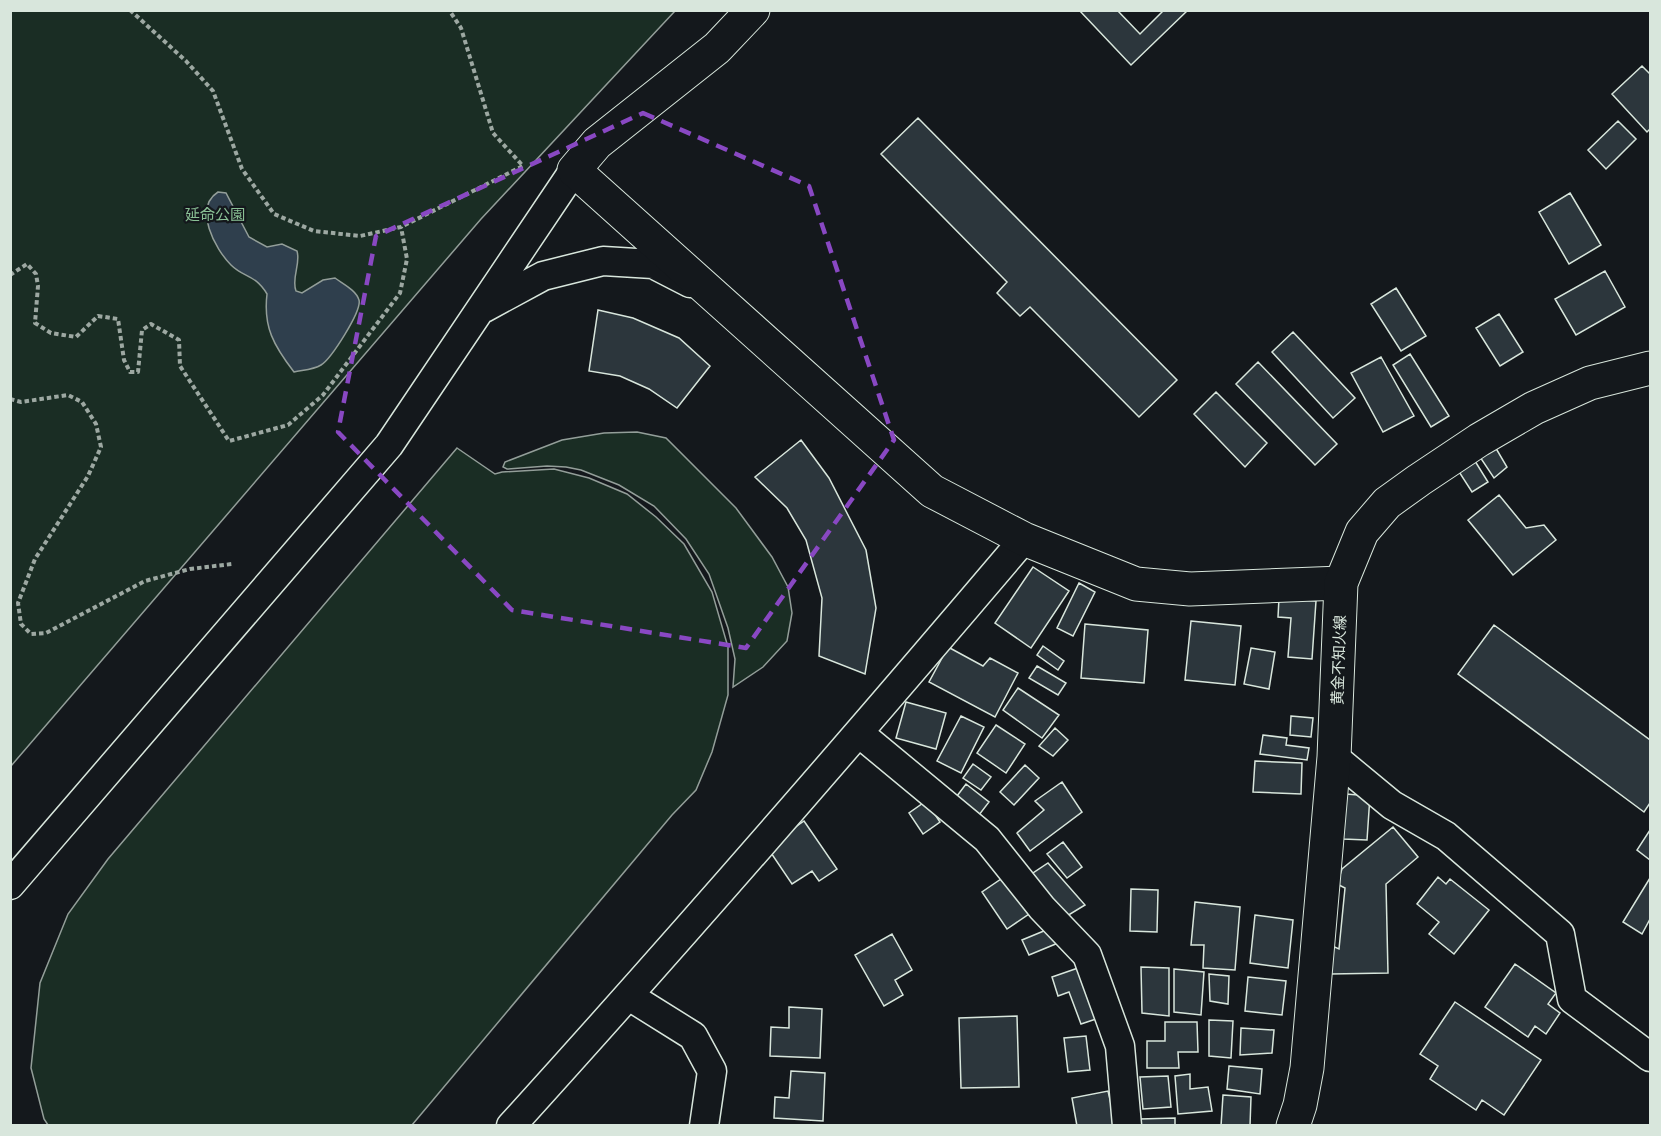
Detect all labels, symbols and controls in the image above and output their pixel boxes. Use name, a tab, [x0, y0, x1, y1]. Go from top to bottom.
park label: 延命公園	[185, 204, 245, 224]
street label: 黄金不知火線	[1326, 615, 1350, 705]

